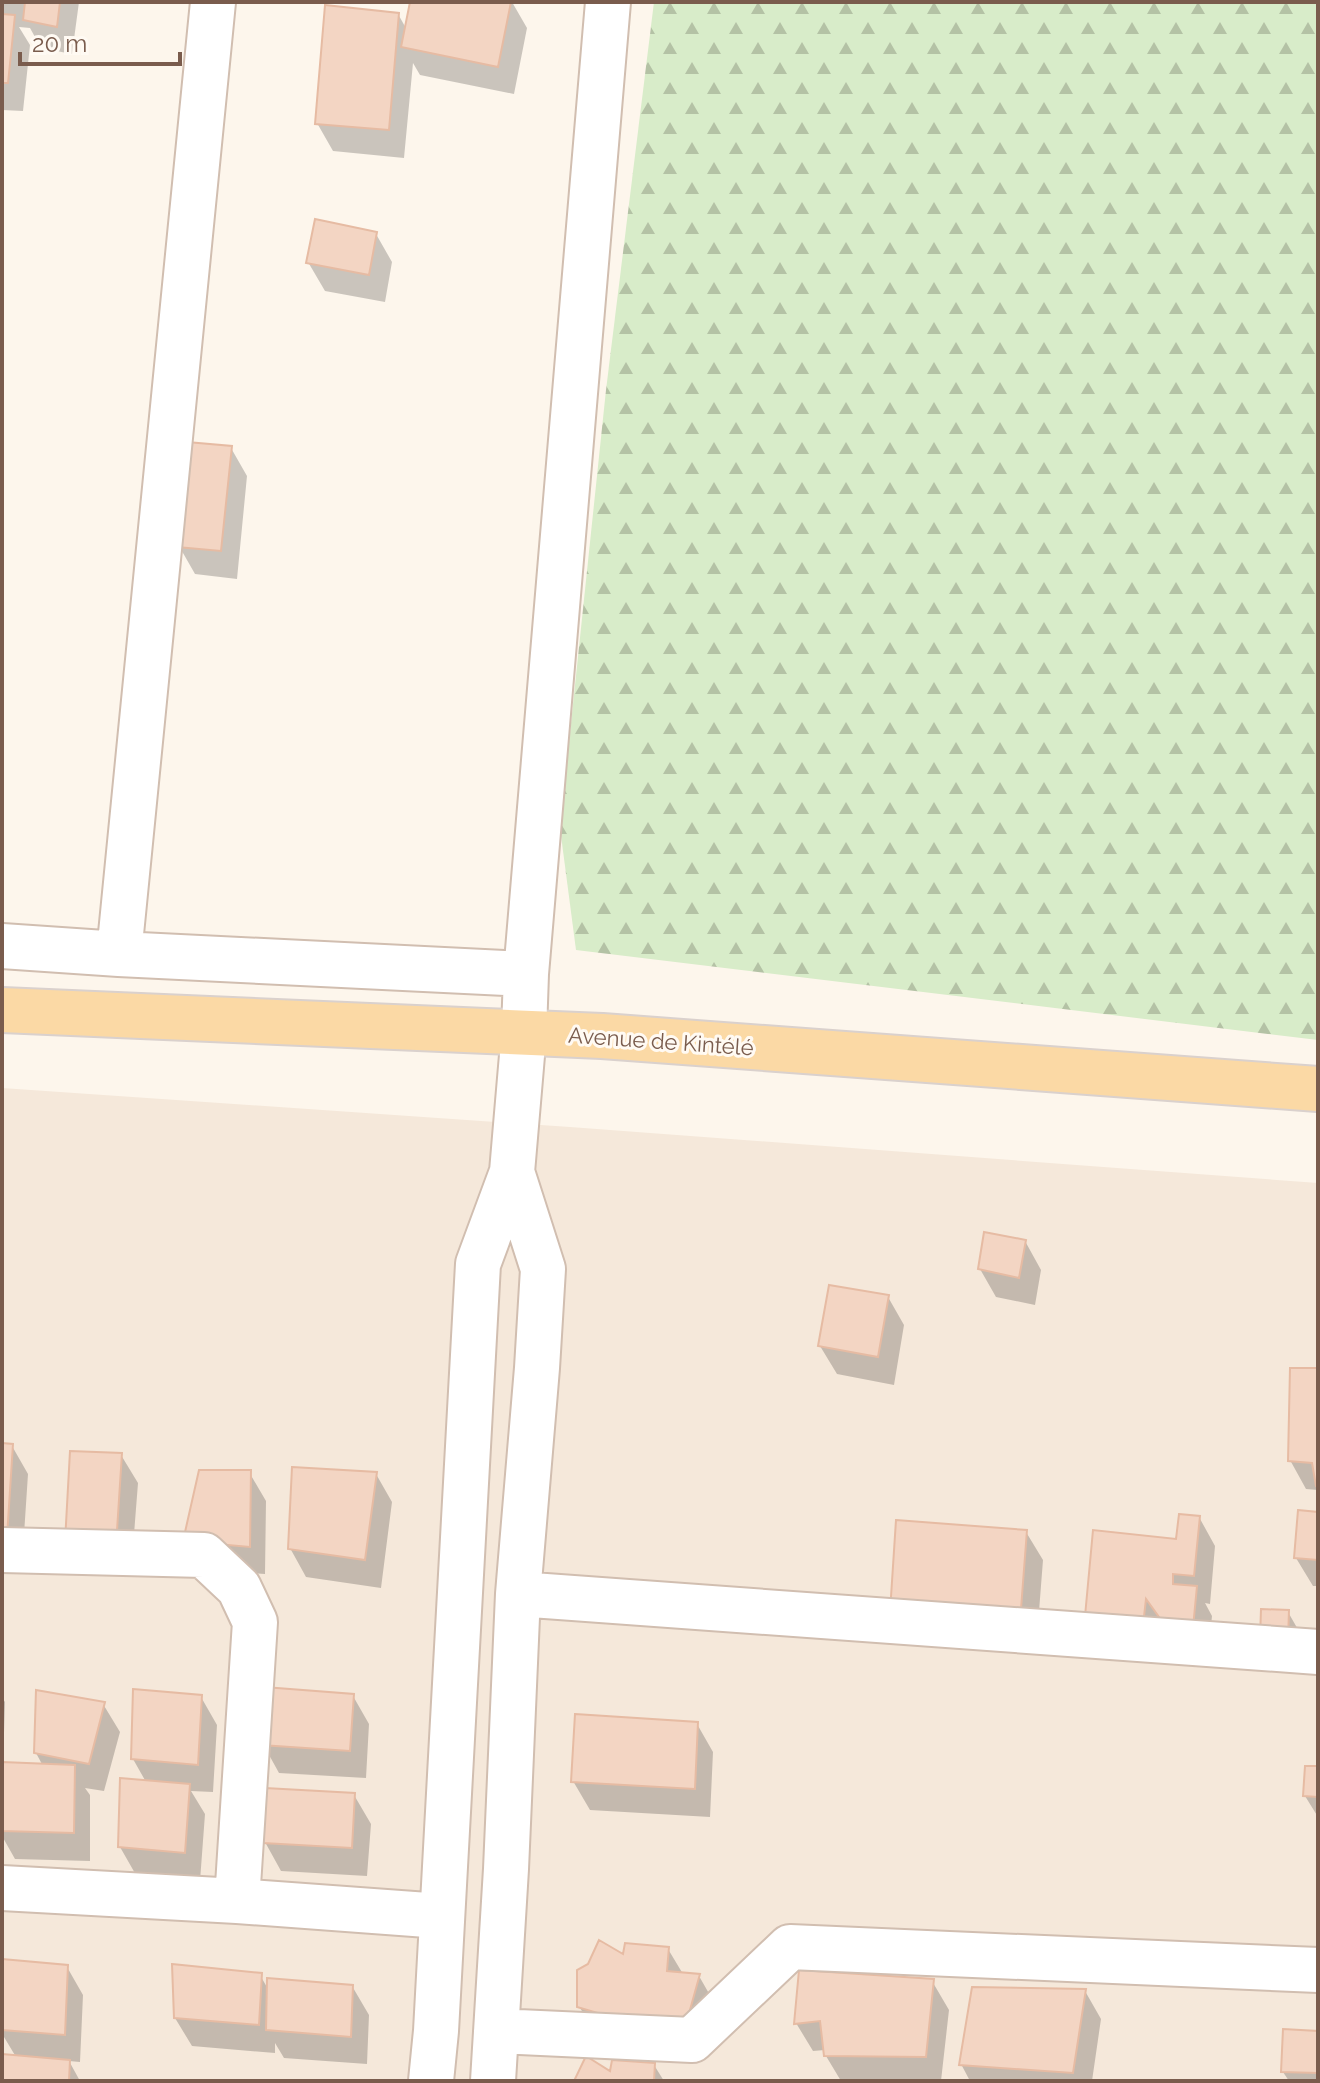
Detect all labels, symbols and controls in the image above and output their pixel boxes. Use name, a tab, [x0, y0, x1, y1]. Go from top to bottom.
scale bar	[20, 16, 180, 66]
text: 20 m	[32, 29, 87, 58]
street label: Avenue de Kintélé	[567, 1022, 755, 1060]

